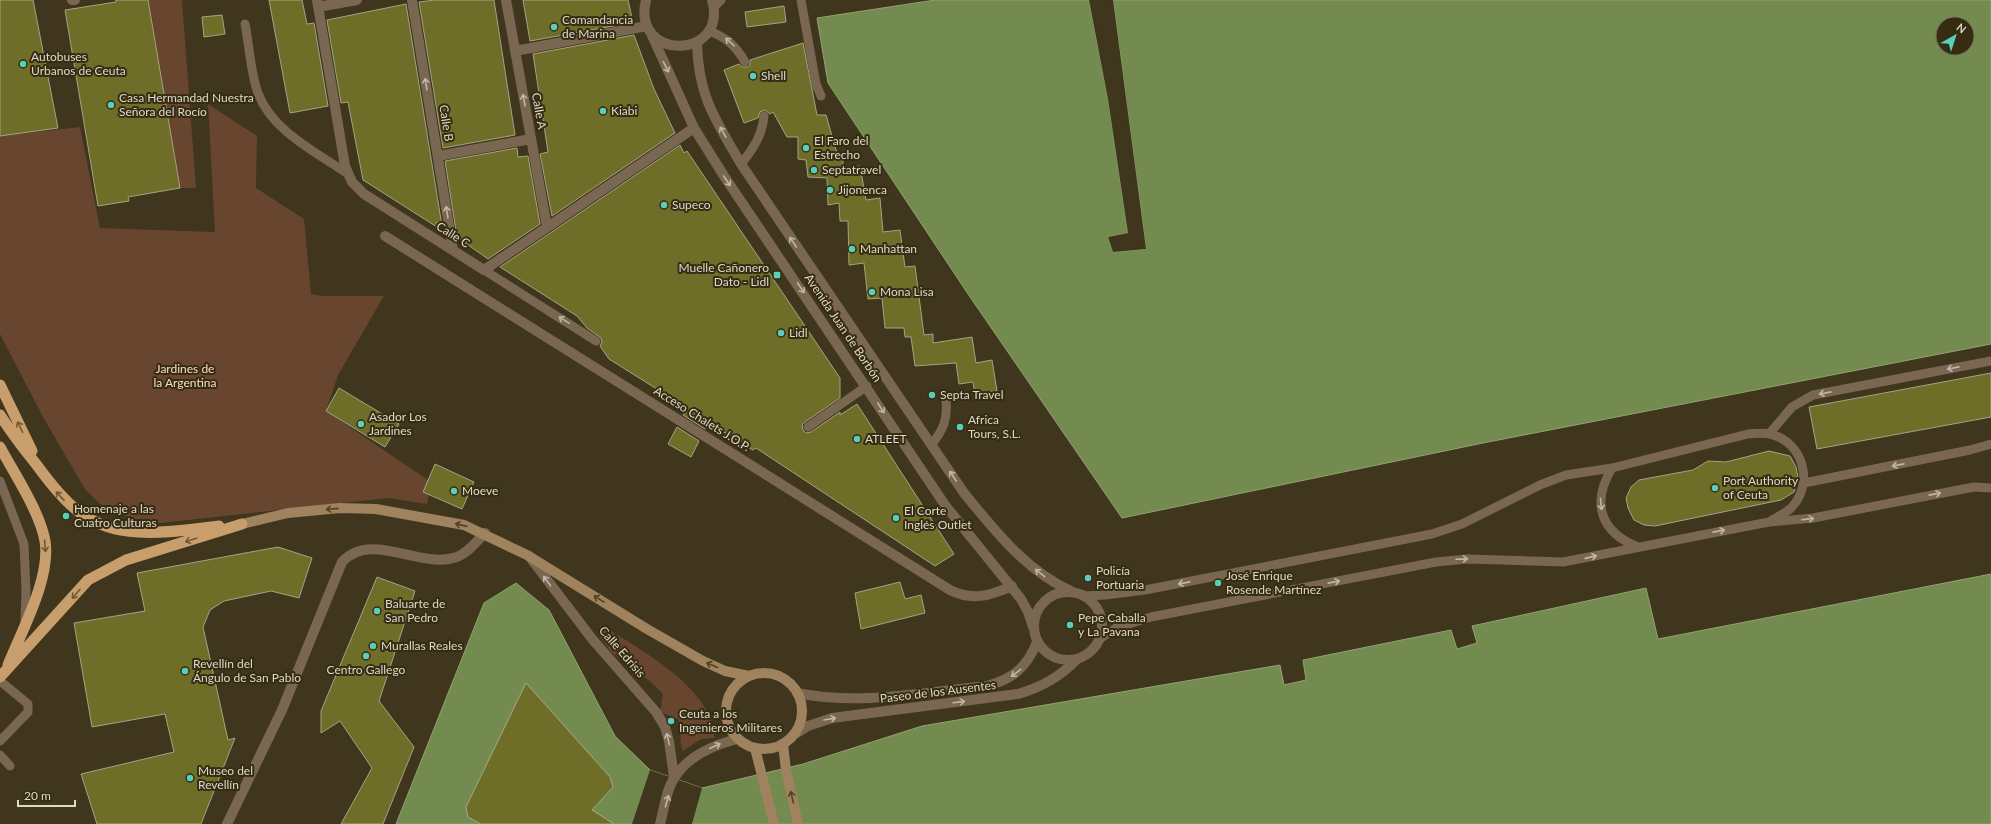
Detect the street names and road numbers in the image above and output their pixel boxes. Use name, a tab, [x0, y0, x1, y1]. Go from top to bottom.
street label: Calle A	[529, 91, 550, 131]
street label: Calle B	[436, 104, 457, 143]
street label: Calle C	[434, 218, 473, 251]
street label: Avenida Juan de Borbón	[802, 271, 885, 385]
street label: Acceso Chalets J.O.P.	[651, 383, 754, 454]
street label: Calle Edrisis	[596, 623, 649, 680]
street label: Paseo de los Ausentes	[879, 677, 997, 706]

